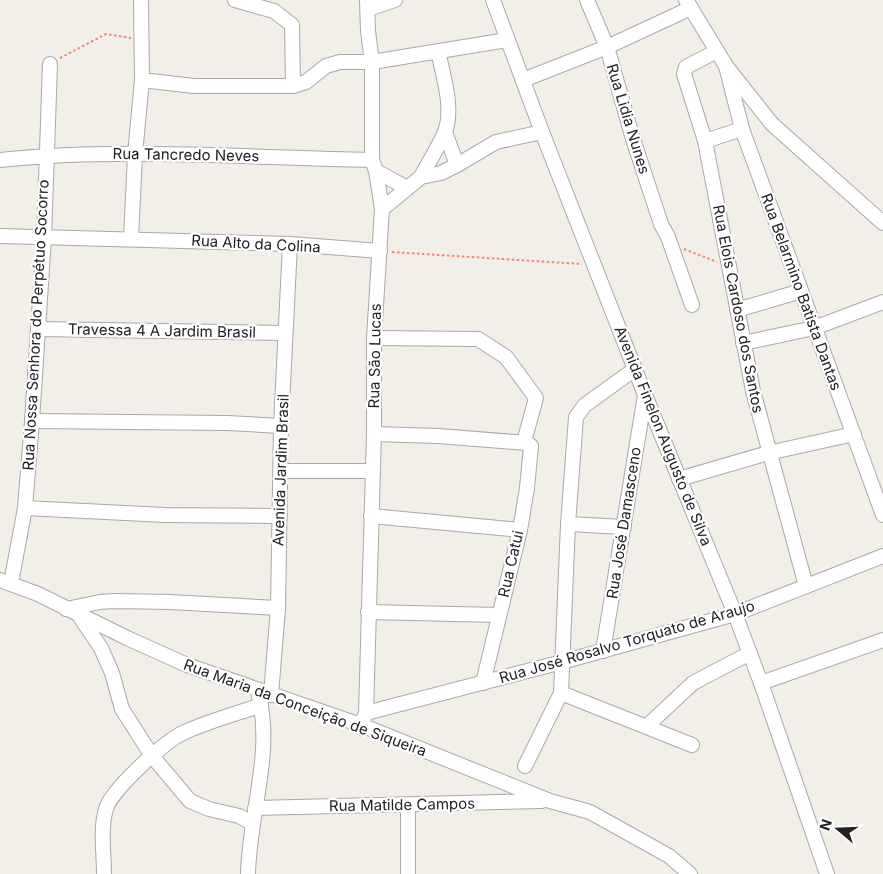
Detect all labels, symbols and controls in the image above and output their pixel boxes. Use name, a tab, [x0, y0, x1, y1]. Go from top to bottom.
street label: Rua Lidia Nunes	[603, 61, 654, 176]
street label: Rua Tancredo Neves	[113, 144, 260, 165]
street label: Rua Nossa Senhora do Perpétuo Socorro	[18, 179, 53, 471]
street label: Rua Belarmino Batista Dantas	[757, 191, 846, 393]
street label: Rua Elois Cardoso dos Santos	[709, 203, 768, 415]
street label: Rua Alto da Colina	[191, 231, 321, 256]
street label: Rua São Lucas	[364, 303, 385, 409]
street label: Travessa 4 A Jardim Brasil	[68, 319, 256, 342]
street label: Avenida Finelon Augusto de Silva	[611, 323, 716, 549]
street label: Avenida Jardim Brasil	[268, 394, 293, 546]
street label: Rua José Damasceno	[602, 446, 645, 600]
street label: Rua Catui	[494, 529, 527, 599]
street label: Rua José Rosalvo Torquato de Araujo	[497, 596, 757, 687]
street label: Rua Maria da Conceição de Siqueira	[181, 655, 429, 760]
street label: Rua Matilde Campos	[329, 794, 475, 815]
north arrow	[813, 804, 863, 854]
text: N	[815, 817, 835, 832]

